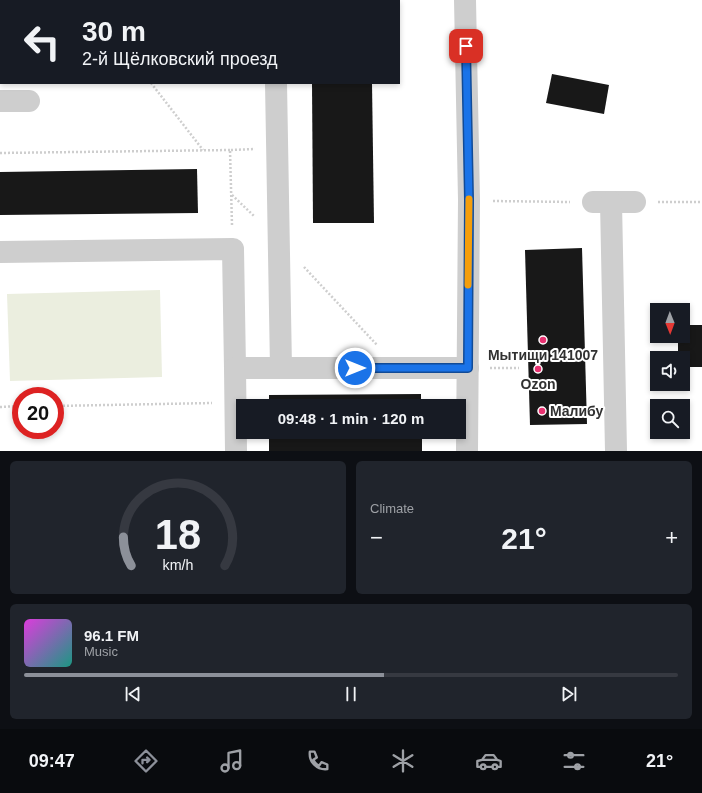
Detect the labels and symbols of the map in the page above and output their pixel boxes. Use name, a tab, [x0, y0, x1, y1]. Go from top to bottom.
pin	[449, 29, 483, 63]
north arrow	[650, 303, 690, 343]
marker: Мытищи 141007	[538, 335, 548, 345]
position arrow	[334, 347, 376, 389]
place label: Мытищи 141007	[488, 347, 598, 363]
marker: Ozon	[533, 364, 543, 374]
place label: Ozon	[521, 376, 556, 392]
speed limit sign: 20	[12, 387, 64, 439]
place label: Малибу	[550, 403, 604, 419]
marker: Малибу	[537, 406, 547, 416]

